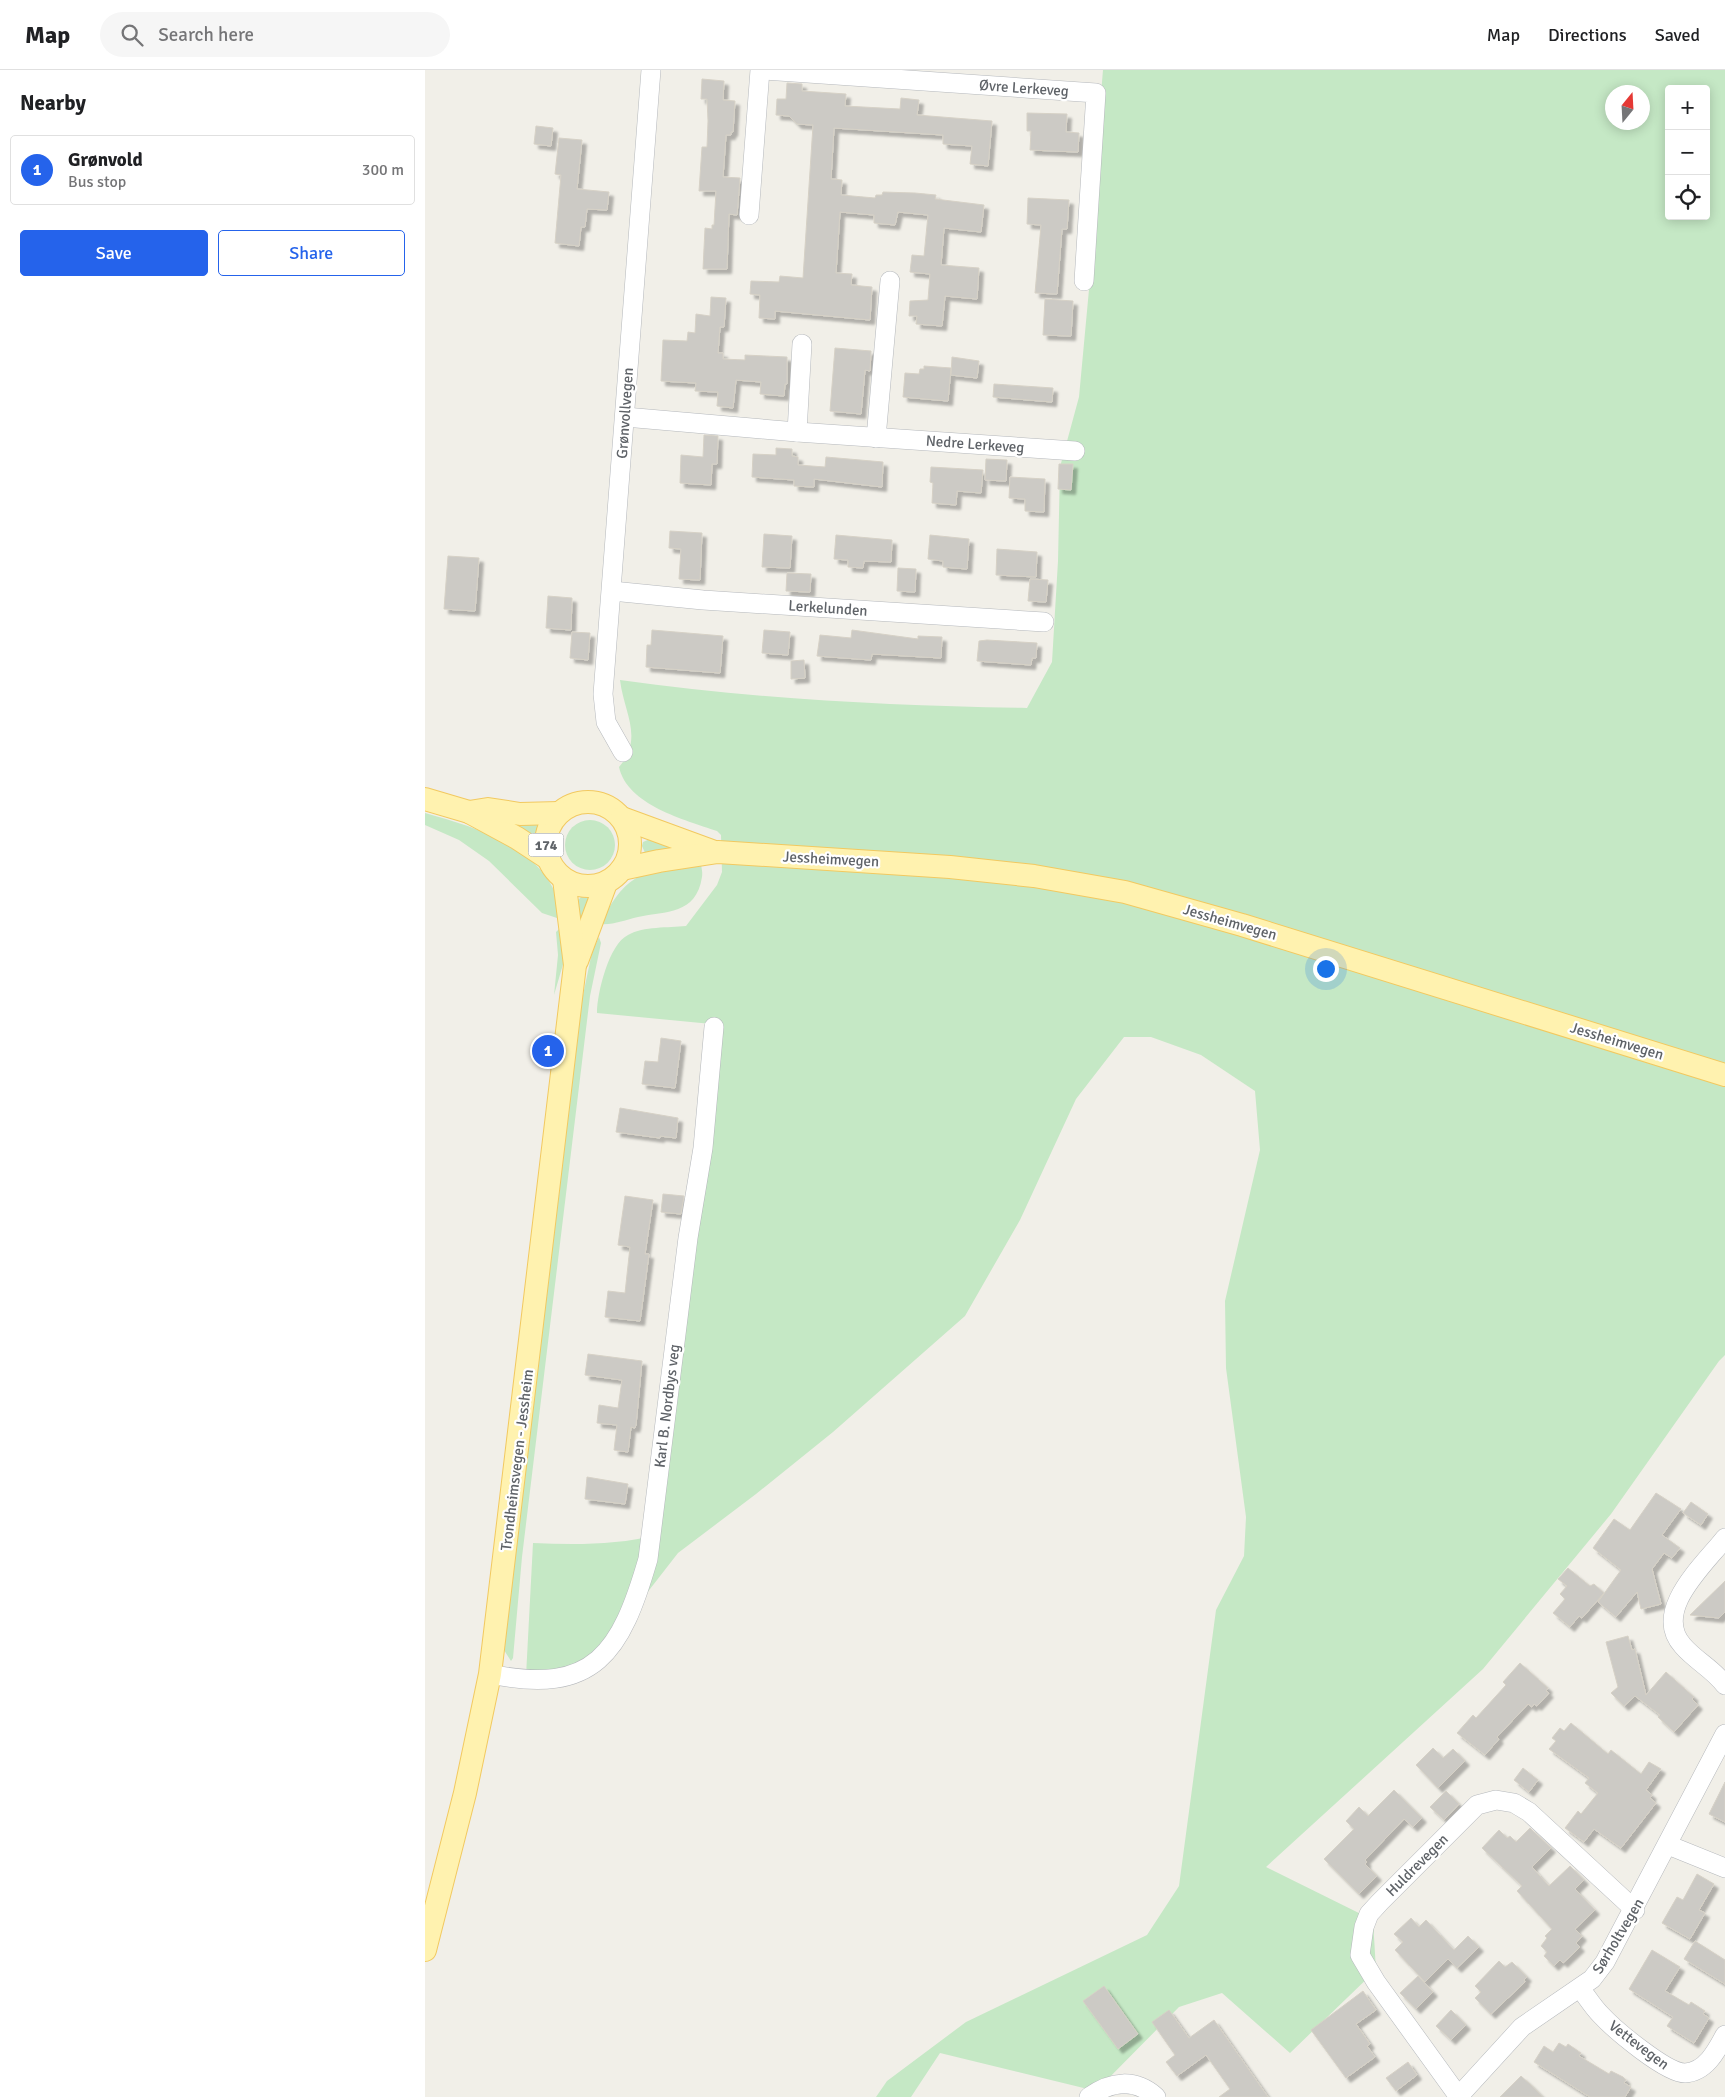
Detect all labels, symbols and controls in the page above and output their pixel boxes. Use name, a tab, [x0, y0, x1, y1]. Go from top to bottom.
search box	[100, 12, 450, 57]
text: Map	[25, 20, 70, 50]
icon: search	[118, 21, 146, 49]
text: Search here	[158, 23, 254, 47]
text: Map	[1487, 24, 1520, 46]
text: Directions	[1548, 24, 1627, 46]
text: Saved	[1655, 24, 1700, 46]
street label: Øvre Lerkeveg	[979, 76, 1070, 100]
north arrow	[1605, 85, 1650, 130]
map controls	[1665, 85, 1710, 220]
button: +	[1665, 85, 1710, 130]
text: Nearby	[20, 90, 86, 116]
button: −	[1665, 130, 1710, 175]
text: Grønvold	[68, 148, 143, 172]
text: 1	[33, 160, 41, 180]
text: 300 m	[362, 160, 404, 180]
text: Bus stop	[68, 172, 126, 192]
button: locate	[1665, 175, 1710, 220]
button: Save	[20, 230, 208, 276]
button: Share	[218, 230, 405, 276]
street label: Grønvollvegen	[613, 367, 637, 459]
street label: Nedre Lerkeveg	[925, 432, 1025, 456]
street label: Lerkelunden	[788, 596, 868, 620]
road number: 174	[529, 834, 563, 856]
street label: Jessheimvegen	[782, 847, 880, 871]
street label: Jessheimvegen	[1181, 900, 1279, 944]
your location	[1313, 956, 1339, 982]
street label: Jessheimvegen	[1568, 1018, 1666, 1064]
pin: 1	[532, 1032, 564, 1070]
street label: Karl B. Nordbys veg	[650, 1343, 684, 1469]
street label: Trondheimsvegen - Jessheim	[497, 1368, 537, 1552]
street label: Huldrevegen	[1382, 1830, 1452, 1900]
street label: Sørholtvegen	[1588, 1895, 1648, 1977]
street label: Vettevegen	[1605, 2017, 1673, 2073]

